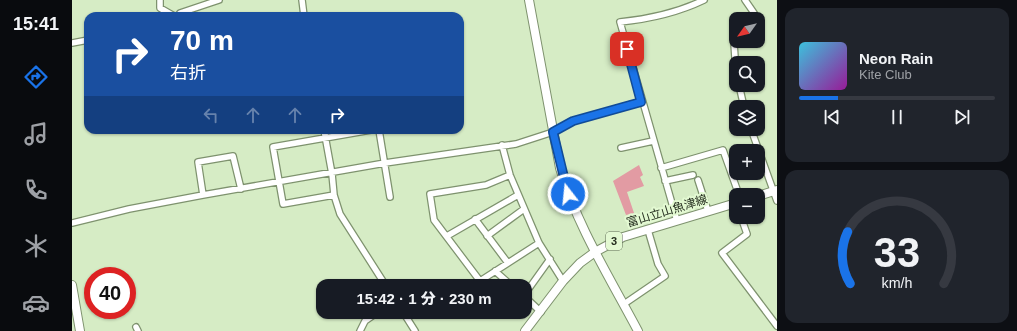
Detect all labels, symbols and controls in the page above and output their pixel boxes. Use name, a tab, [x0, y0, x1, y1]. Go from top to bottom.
north arrow	[729, 12, 765, 48]
map controls	[729, 12, 765, 224]
text: 15:41	[13, 14, 59, 34]
text: 70 m	[170, 25, 234, 56]
icon: right	[104, 28, 156, 80]
pin	[610, 32, 644, 66]
icon: arrive	[616, 38, 638, 60]
text: Neon Rain	[859, 50, 933, 67]
button: search	[729, 56, 765, 92]
icon: directions	[22, 63, 50, 91]
text: 右折	[170, 63, 206, 83]
text: Kite Club	[859, 67, 912, 82]
button: layers	[729, 100, 765, 136]
icon: left	[200, 104, 222, 126]
icon: ahead	[242, 104, 264, 126]
icon: ahead	[284, 104, 306, 126]
icon: right	[326, 104, 348, 126]
icon: previous	[821, 106, 843, 128]
icon: pause	[886, 106, 908, 128]
icon: next	[951, 106, 973, 128]
icon: music	[22, 120, 50, 148]
button: +	[729, 144, 765, 180]
position arrow	[547, 173, 589, 215]
icon: phone	[22, 176, 50, 204]
button: −	[729, 188, 765, 224]
street label: 富山立山魚津線	[625, 192, 709, 230]
text: 33	[874, 229, 920, 276]
icon: climate	[22, 232, 50, 260]
road number: 3	[606, 232, 622, 250]
speed limit sign: 40	[84, 267, 136, 319]
text: km/h	[882, 275, 913, 291]
icon: car	[22, 289, 50, 317]
text: 15:42 · 1 分 · 230 m	[356, 290, 492, 307]

